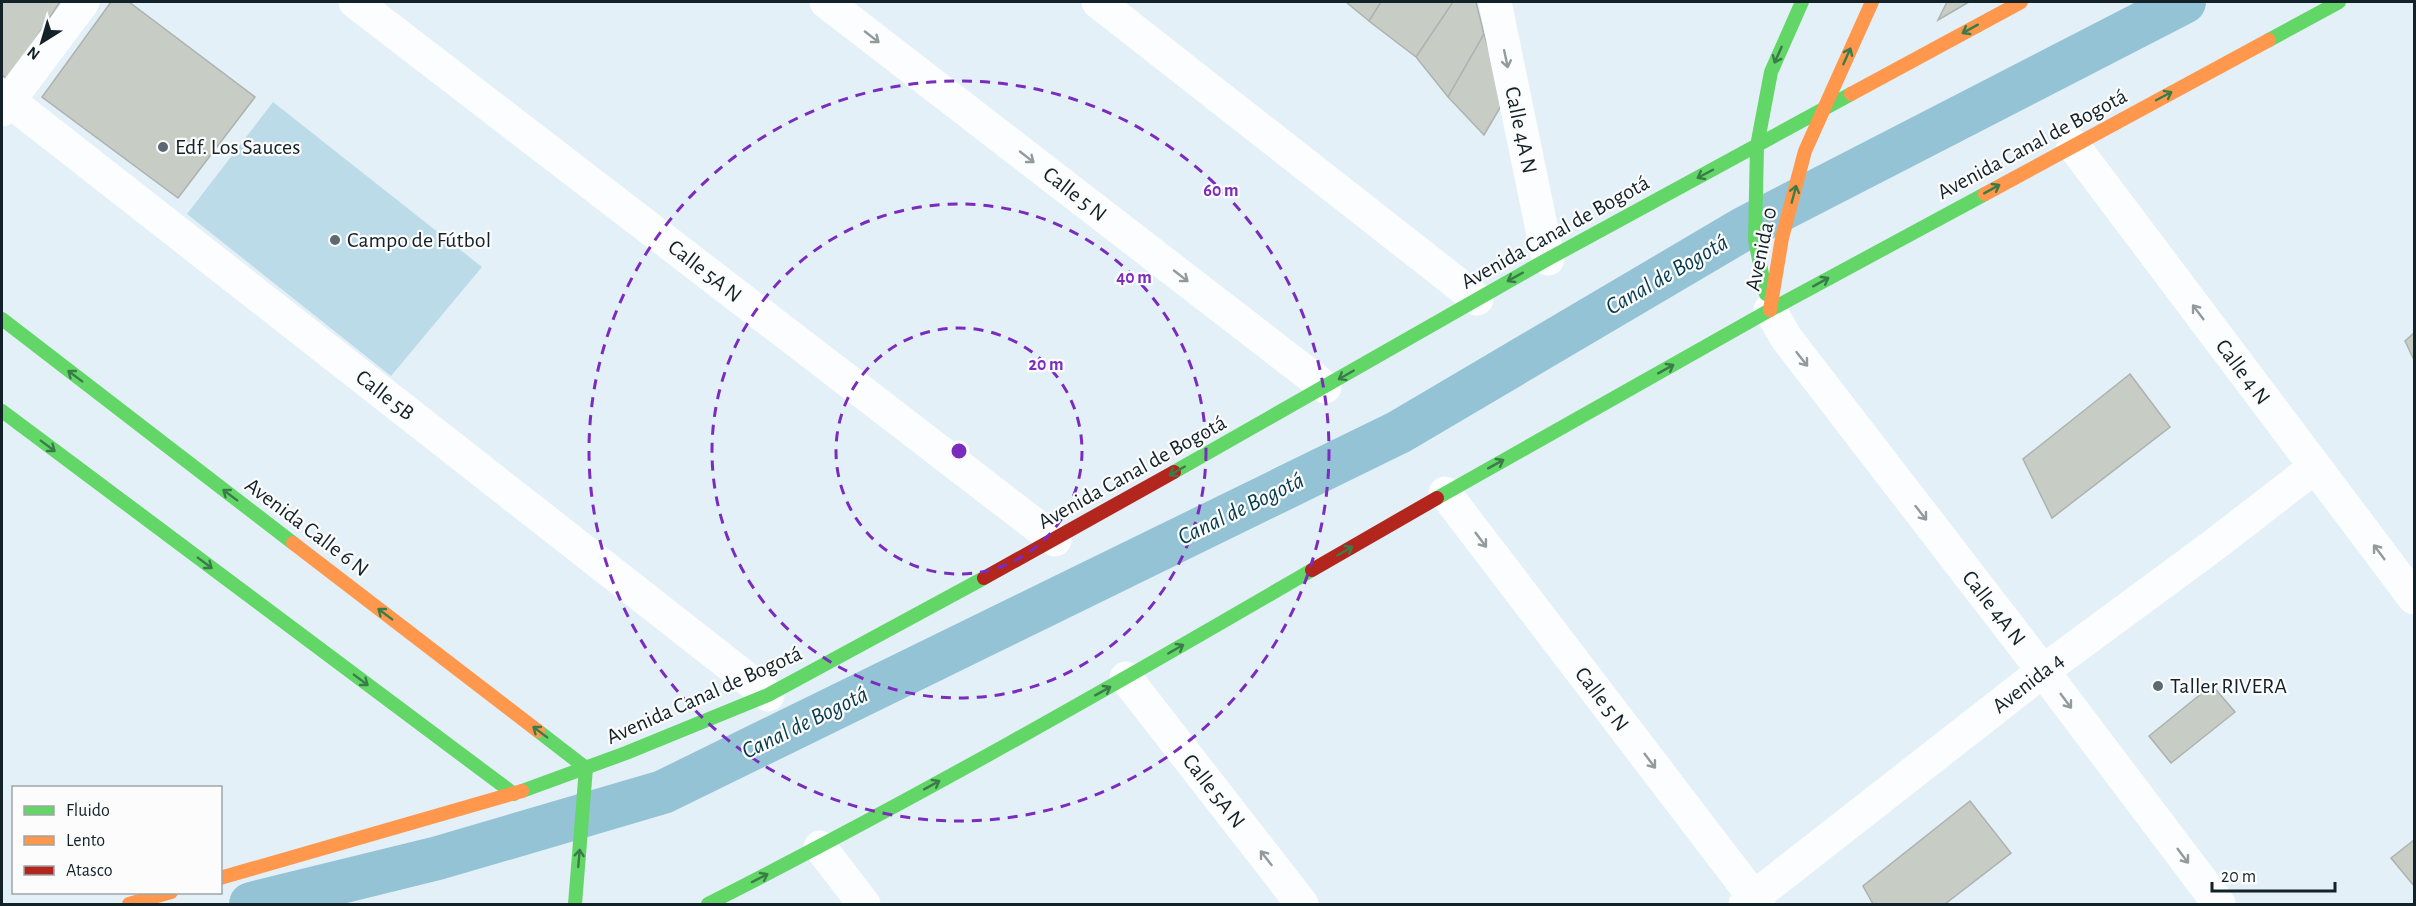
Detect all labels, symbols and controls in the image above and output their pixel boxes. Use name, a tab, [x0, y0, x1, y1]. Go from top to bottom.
north arrow	[12, 12, 72, 72]
one-way arrow	[1962, 23, 1979, 35]
one-way arrow	[864, 31, 880, 44]
text: N	[24, 43, 43, 63]
one-way arrow	[1772, 46, 1783, 64]
one-way arrow	[1842, 47, 1853, 66]
one-way arrow	[1501, 49, 1513, 68]
street label: Calle 4A N	[1501, 85, 1541, 175]
street label: Avenida Canal de Bogotá	[1933, 85, 2131, 203]
one-way arrow	[2155, 90, 2172, 102]
place label: Edf. Los Sauces	[175, 136, 300, 158]
marker: Edf. Los Sauces	[156, 140, 170, 154]
one-way arrow	[1018, 150, 1034, 163]
street label: Calle 5 N	[1039, 163, 1111, 225]
one-way arrow	[1697, 168, 1714, 180]
street label: Avenida Canal de Bogotá	[1457, 171, 1653, 293]
text: 60 m	[1203, 182, 1239, 200]
one-way arrow	[1983, 183, 2001, 194]
one-way arrow	[1789, 185, 1800, 204]
street label: Avenida 0	[1741, 205, 1781, 293]
place label: Campo de Fútbol	[347, 229, 491, 251]
water label: Canal de Bogotá	[1602, 230, 1732, 320]
marker: Campo de Fútbol	[328, 233, 342, 247]
street label: Calle 5A N	[664, 236, 746, 306]
text: 40 m	[1116, 269, 1152, 287]
one-way arrow	[1173, 269, 1189, 282]
one-way arrow	[1507, 271, 1524, 283]
one-way arrow	[1812, 276, 1829, 288]
one-way arrow	[2192, 305, 2205, 321]
street label: Calle 4 N	[2212, 335, 2274, 409]
one-way arrow	[1795, 351, 1808, 367]
text: 20 m	[1028, 356, 1064, 374]
one-way arrow	[1657, 362, 1674, 374]
street label: Calle 5B	[352, 366, 418, 424]
one-way arrow	[1338, 369, 1355, 381]
one-way arrow	[68, 370, 84, 383]
street label: Avenida Canal de Bogotá	[1034, 411, 1230, 533]
one-way arrow	[40, 440, 56, 452]
centre of rings	[949, 441, 969, 461]
one-way arrow	[1487, 458, 1504, 470]
one-way arrow	[1169, 465, 1186, 477]
water label: Canal de Bogotá	[1174, 468, 1308, 550]
street label: Avenida Calle 6 N	[241, 474, 373, 580]
one-way arrow	[223, 489, 239, 501]
one-way arrow	[1914, 505, 1927, 521]
one-way arrow	[1474, 531, 1487, 547]
one-way arrow	[2373, 544, 2385, 560]
one-way arrow	[1336, 545, 1353, 557]
one-way arrow	[196, 557, 212, 569]
street label: Calle 4A N	[1958, 566, 2030, 650]
one-way arrow	[377, 607, 393, 620]
street label: Avenida Canal de Bogotá	[602, 640, 806, 750]
one-way arrow	[1167, 643, 1185, 654]
street label: Avenida 4	[1988, 649, 2068, 717]
street label: Calle 5 N	[1571, 663, 1633, 735]
one-way arrow	[352, 673, 368, 686]
place label: Taller RIVERA	[2170, 675, 2287, 697]
marker: Taller RIVERA	[2151, 679, 2165, 693]
water label: Canal de Bogotá	[737, 680, 873, 766]
one-way arrow	[1093, 685, 1111, 696]
one-way arrow	[2059, 693, 2072, 709]
one-way arrow	[532, 726, 548, 739]
street label: Calle 5A N	[1179, 750, 1249, 832]
one-way arrow	[1644, 753, 1656, 769]
one-way arrow	[923, 779, 940, 791]
legend	[12, 786, 222, 894]
text: Fluido	[66, 802, 110, 820]
text: Lento	[66, 832, 105, 850]
one-way arrow	[2177, 848, 2190, 864]
one-way arrow	[573, 849, 584, 869]
one-way arrow	[1260, 851, 1273, 867]
scale bar	[2212, 855, 2335, 893]
text: Atasco	[66, 862, 113, 880]
text: 20 m	[2221, 868, 2256, 886]
one-way arrow	[751, 871, 769, 883]

